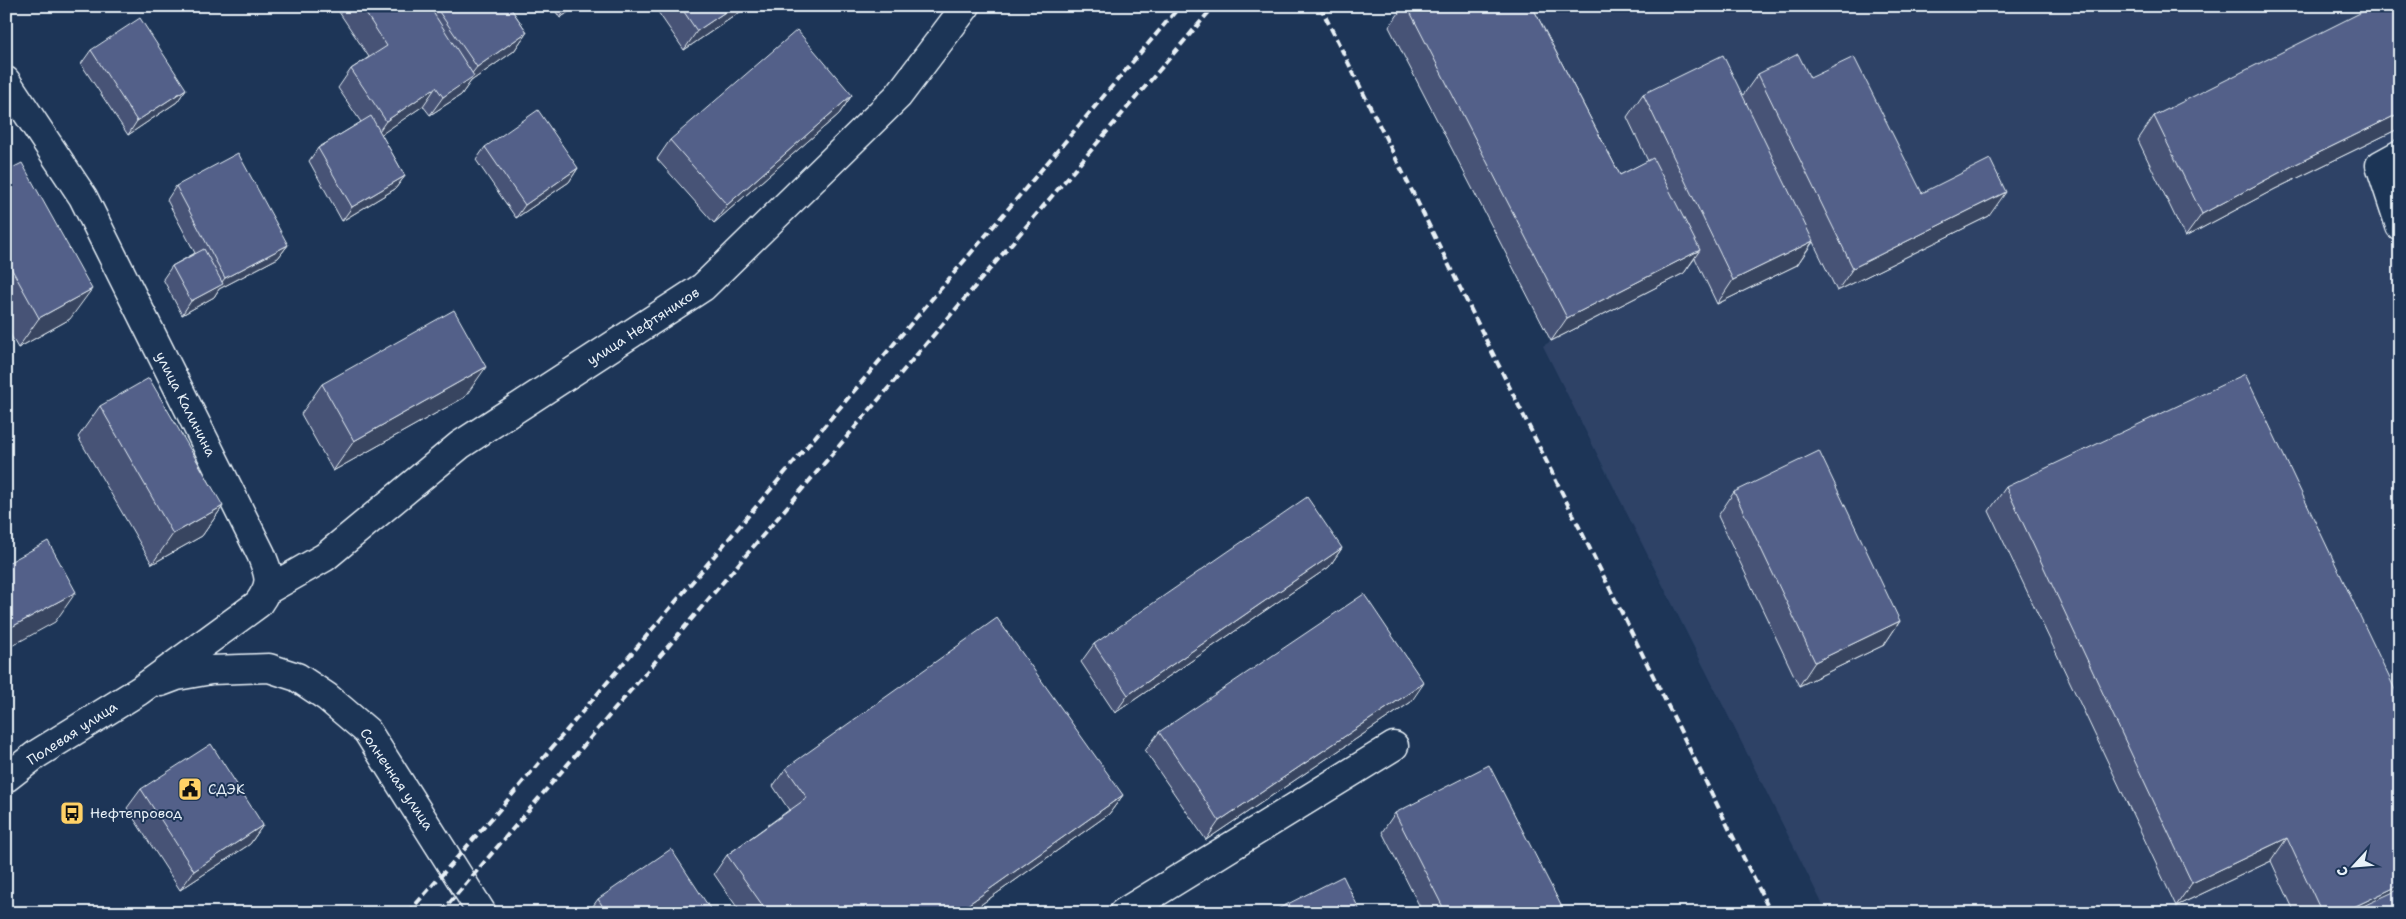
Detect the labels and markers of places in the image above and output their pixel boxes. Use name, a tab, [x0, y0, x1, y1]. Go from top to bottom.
public building icon: СДЭК	[177, 776, 203, 802]
place label: СДЭК	[208, 780, 245, 798]
bus stop icon: Нефтепровод	[59, 800, 85, 826]
place label: Нефтепровод	[90, 804, 182, 822]

